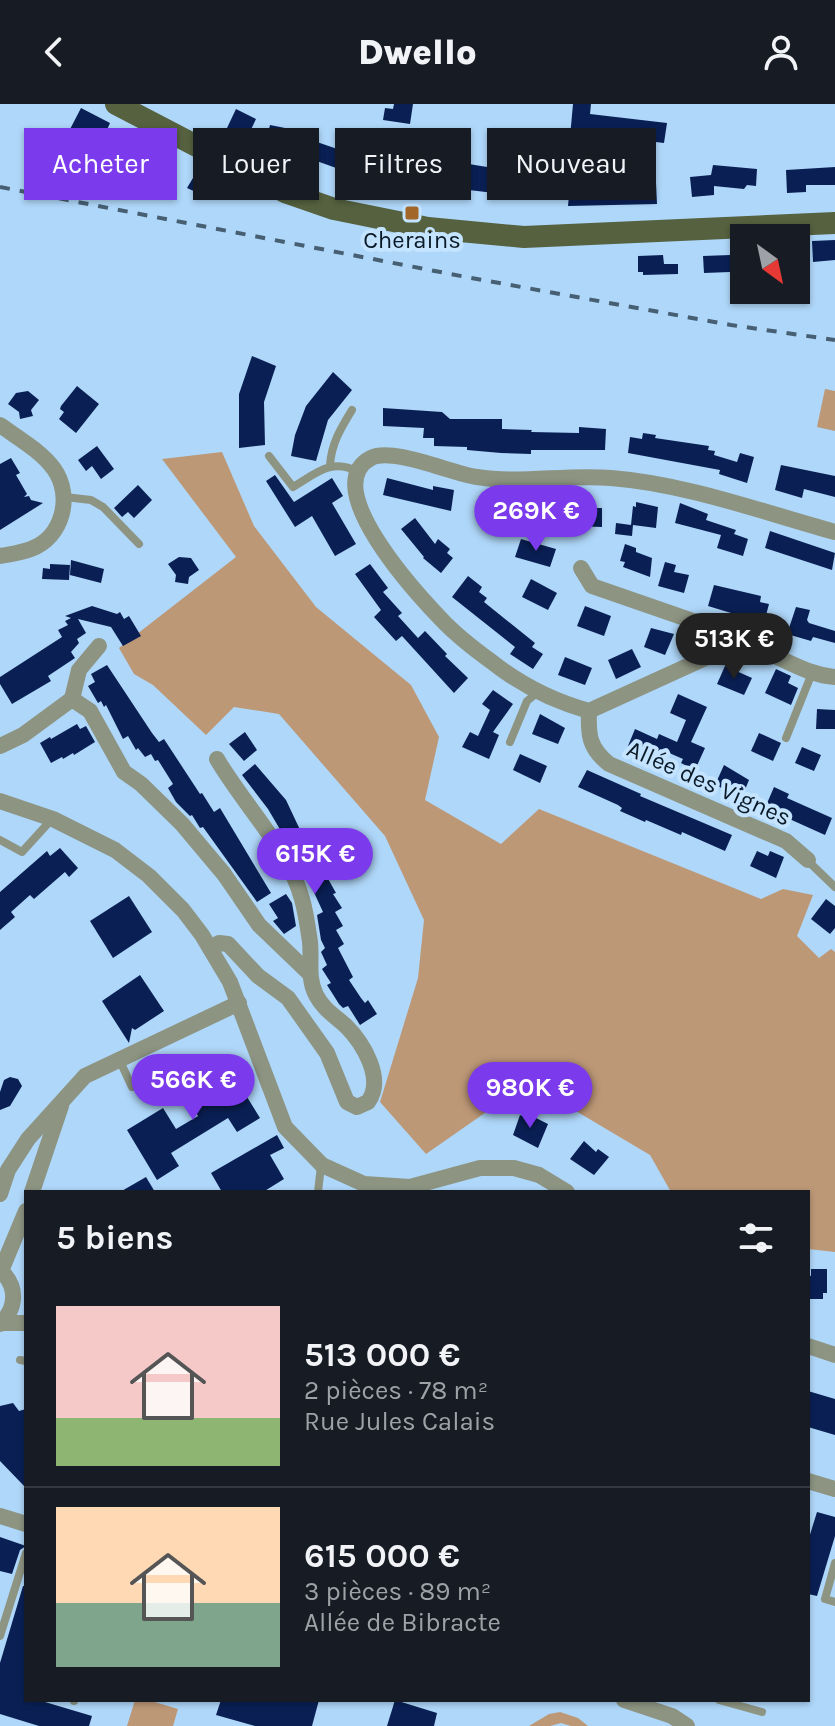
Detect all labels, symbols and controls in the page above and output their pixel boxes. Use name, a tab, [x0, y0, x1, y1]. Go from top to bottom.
icon: back	[32, 30, 76, 74]
icon: person	[759, 30, 803, 74]
text: Dwello	[358, 31, 477, 73]
chip: Acheter	[24, 128, 177, 200]
chip: Louer	[193, 128, 319, 200]
chip: Filtres	[335, 128, 471, 200]
chip: Nouveau	[487, 128, 656, 200]
marker: Cherains	[403, 204, 421, 222]
north arrow	[730, 224, 810, 304]
map controls	[730, 224, 810, 304]
place label: Cherains	[363, 226, 461, 254]
pin: 269K €	[471, 485, 601, 553]
text: 269K €	[492, 495, 580, 526]
pin: 513K €	[669, 613, 799, 681]
text: 513K €	[694, 623, 774, 654]
street label: Allée des Vignes	[623, 734, 795, 832]
pin: 615K €	[250, 828, 380, 896]
text: 615K €	[275, 838, 355, 869]
pin: 566K €	[128, 1054, 258, 1122]
pin: 980K €	[465, 1062, 595, 1130]
text: 566K €	[150, 1064, 236, 1095]
text: 980K €	[485, 1072, 575, 1103]
icon: filters	[734, 1216, 778, 1260]
text: 5 biens	[56, 1218, 174, 1258]
text: 513 000 €	[304, 1335, 460, 1375]
icon: home	[120, 1338, 216, 1434]
text: 2 pièces · 78 m²	[304, 1375, 488, 1406]
text: Rue Jules Calais	[304, 1406, 495, 1437]
text: 615 000 €	[304, 1536, 460, 1576]
icon: home	[120, 1539, 216, 1635]
text: 3 pièces · 89 m²	[304, 1576, 491, 1607]
text: Allée de Bibracte	[304, 1607, 501, 1638]

